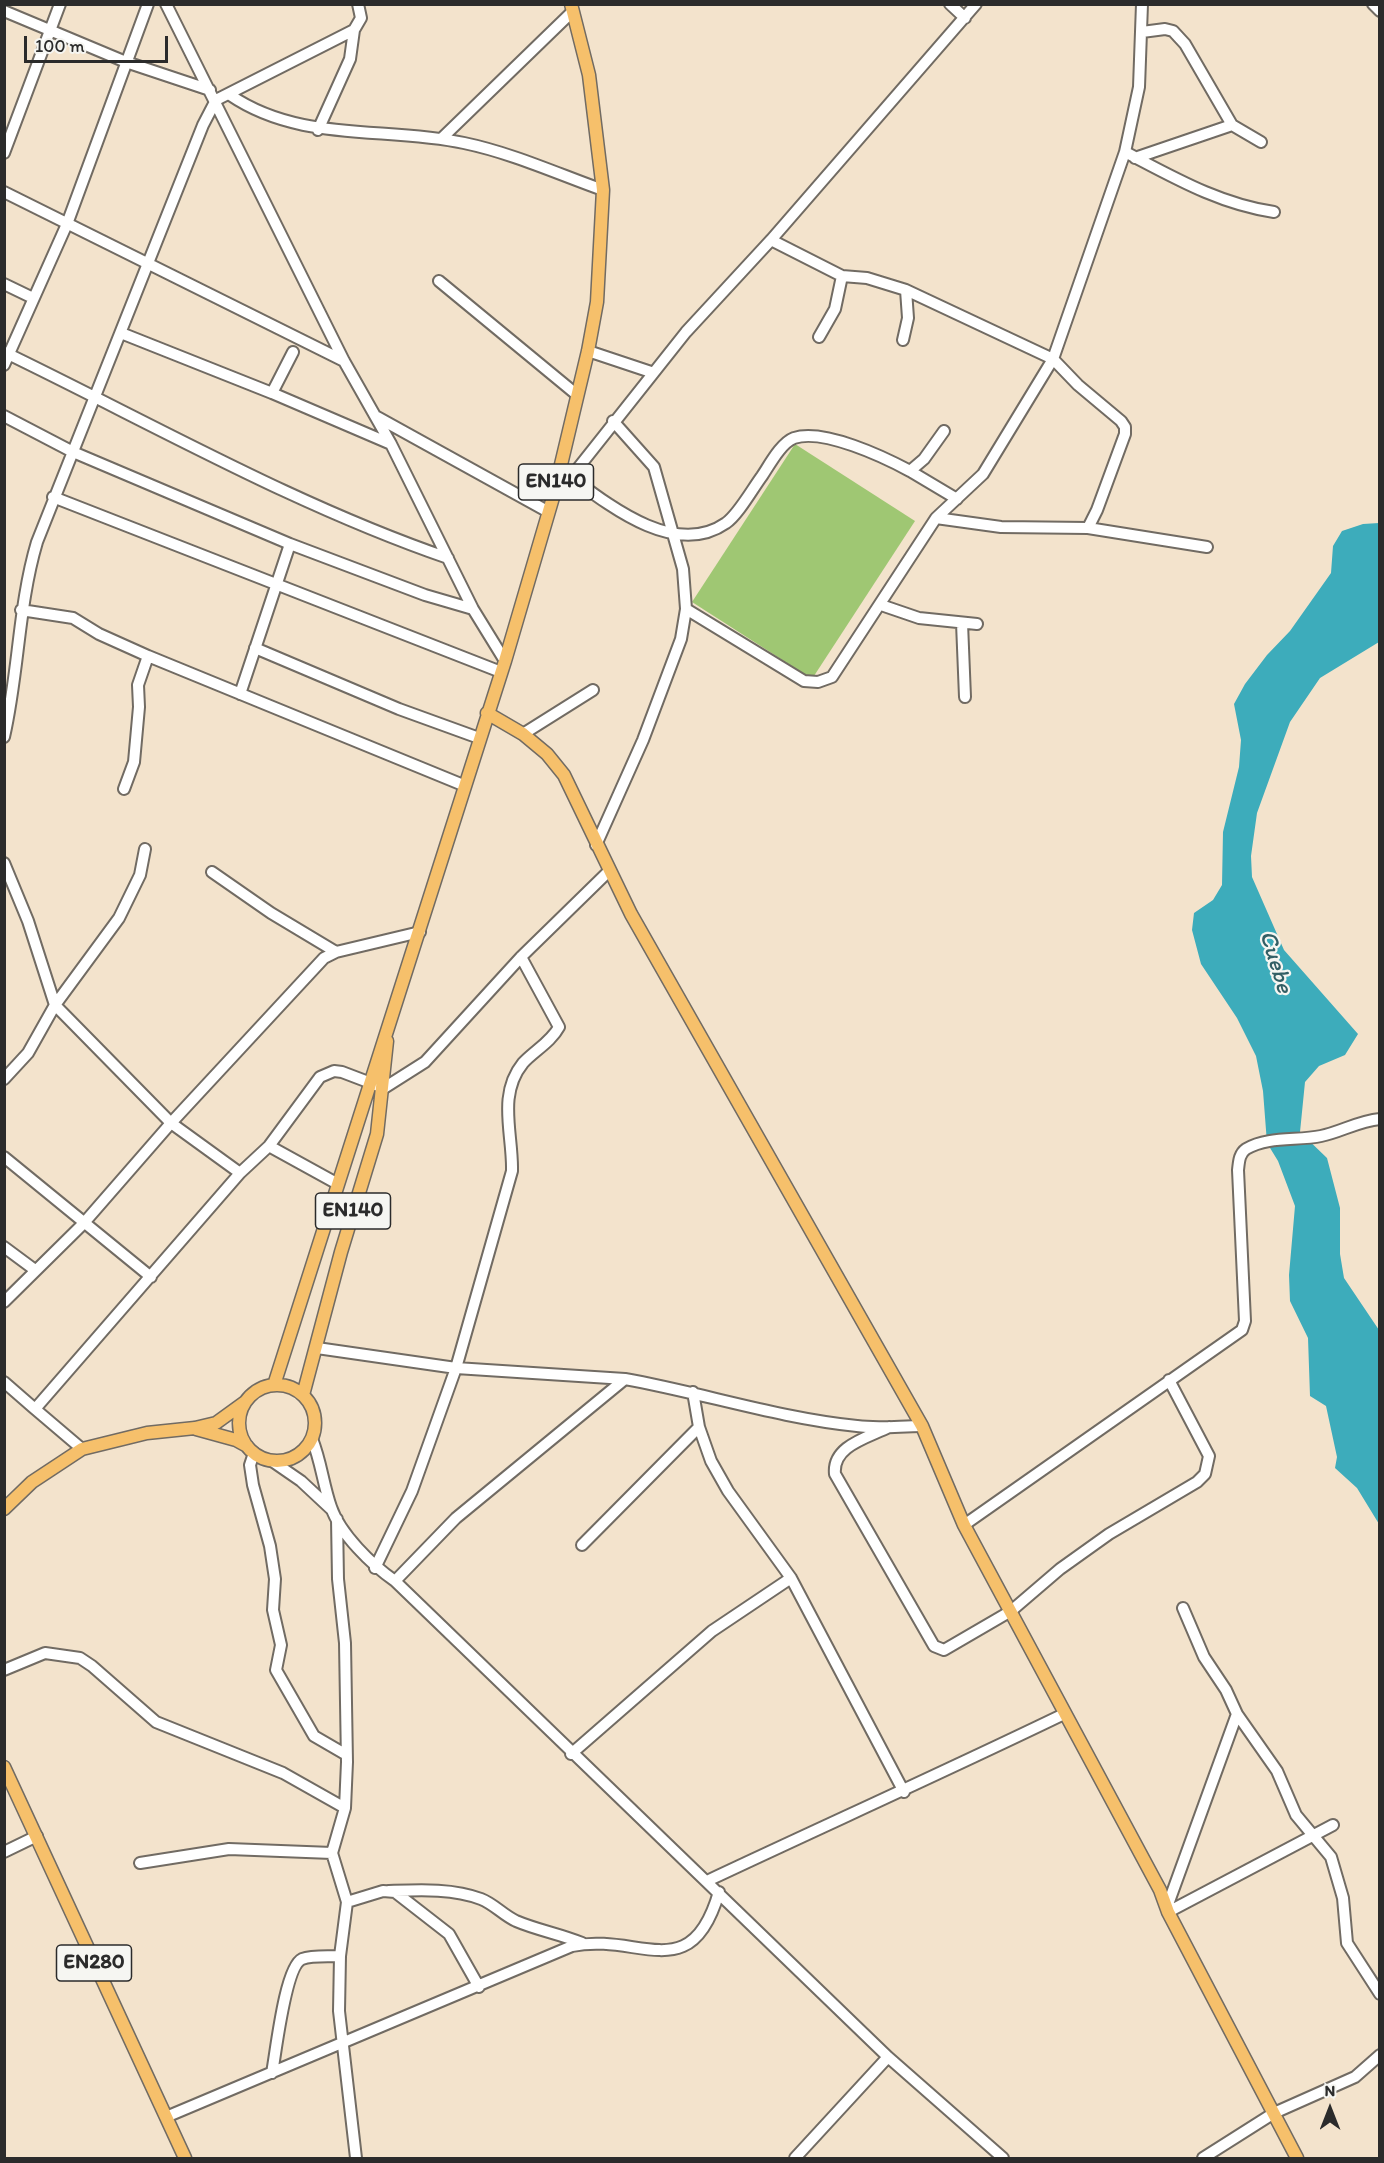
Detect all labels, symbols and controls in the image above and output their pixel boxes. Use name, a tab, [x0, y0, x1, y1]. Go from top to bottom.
scale bar	[27, 24, 171, 62]
text: 100 m	[35, 35, 85, 57]
road number: EN140	[518, 464, 594, 500]
water label: Cuebe	[1252, 927, 1298, 997]
road number: EN140	[316, 1193, 391, 1229]
road number: EN280	[56, 1945, 132, 1981]
north arrow	[1300, 2079, 1360, 2139]
text: N	[1325, 2081, 1335, 2100]

